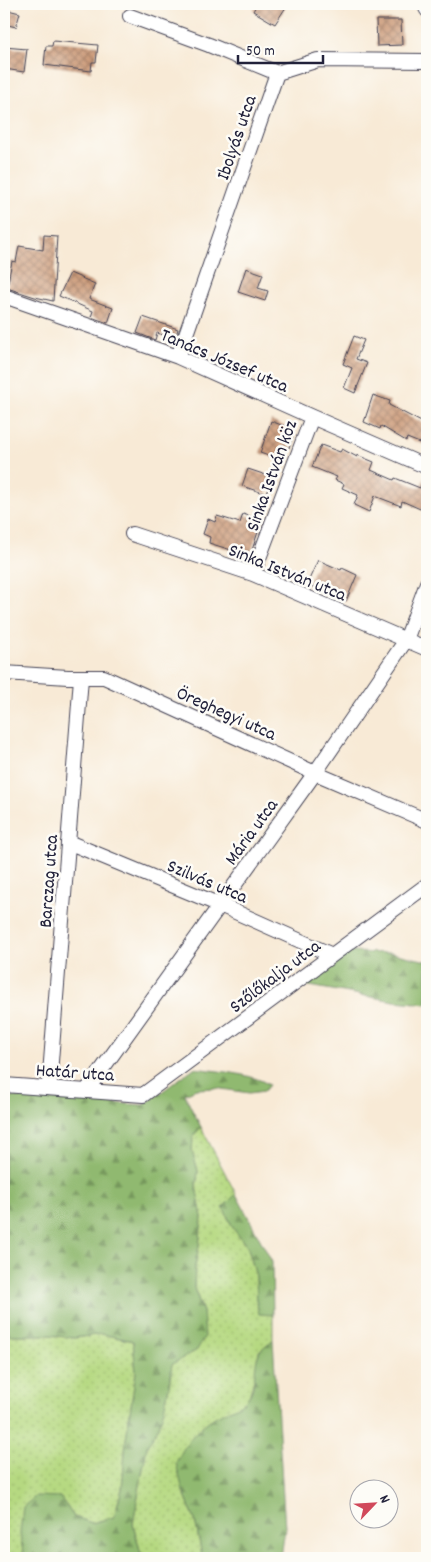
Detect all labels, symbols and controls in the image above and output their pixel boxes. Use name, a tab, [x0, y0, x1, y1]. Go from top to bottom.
scale bar	[238, 32, 324, 64]
text: 50 m	[246, 41, 275, 63]
street label: Ibolyás utca	[211, 91, 266, 184]
street label: Tanács József utca	[156, 323, 293, 402]
street label: Sinka István köz	[241, 417, 306, 536]
street label: Sinka István utca	[224, 538, 351, 611]
street label: Öreghegyi utca	[171, 681, 281, 750]
street label: Mária utca	[220, 793, 287, 872]
street label: Barczag utca	[34, 833, 67, 929]
street label: Szilvás utca	[162, 854, 252, 913]
street label: Szőlőkalja utca	[225, 934, 328, 1021]
street label: Határ utca	[35, 1058, 116, 1091]
north arrow	[348, 1480, 398, 1530]
text: N	[373, 1492, 395, 1507]

